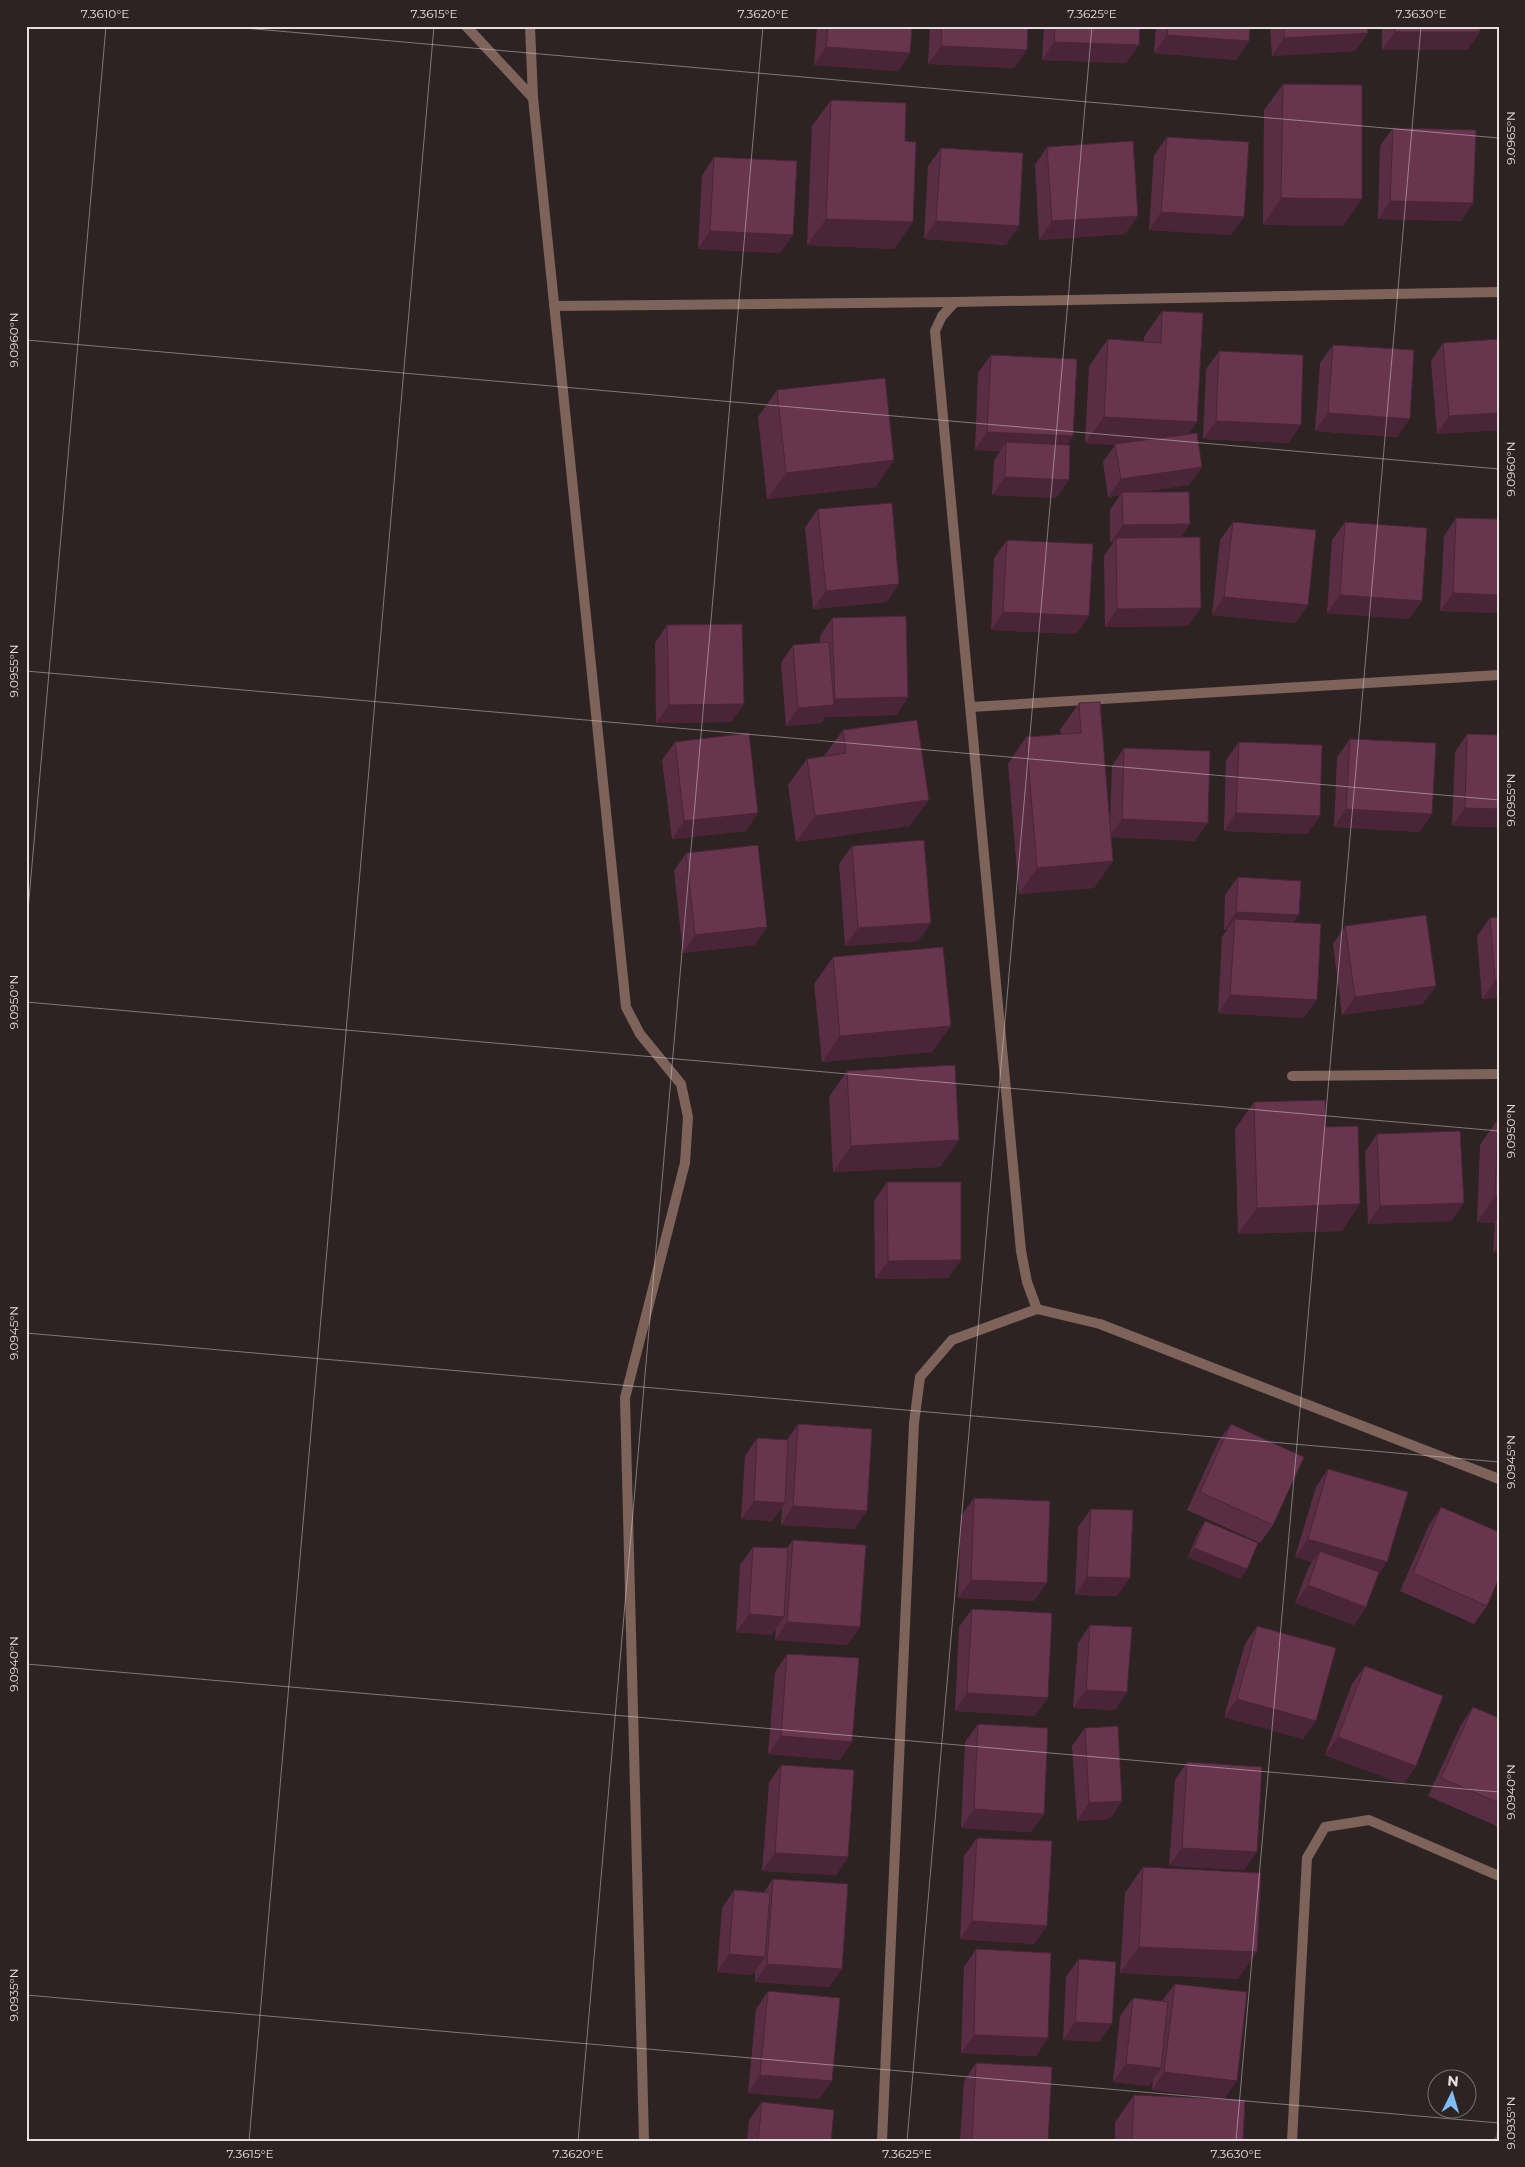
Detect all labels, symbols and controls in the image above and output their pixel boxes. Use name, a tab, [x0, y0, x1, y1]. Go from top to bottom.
text: 7.3610°E	[81, 6, 129, 21]
text: 7.3615°E	[410, 6, 458, 21]
text: 7.3620°E	[738, 6, 789, 21]
text: 7.3625°E	[1067, 6, 1117, 21]
text: 7.3630°E	[1396, 6, 1446, 21]
text: 9.0965°N	[1503, 111, 1518, 165]
text: 9.0960°N	[6, 313, 21, 367]
text: 9.0960°N	[1503, 442, 1518, 496]
text: 9.0955°N	[6, 645, 21, 697]
text: 9.0955°N	[1503, 774, 1518, 826]
text: 9.0950°N	[6, 975, 21, 1029]
text: 9.0950°N	[1503, 1104, 1518, 1158]
text: 9.0945°N	[6, 1306, 21, 1360]
text: 9.0945°N	[1503, 1435, 1518, 1489]
text: 9.0940°N	[6, 1636, 21, 1692]
text: 9.0940°N	[1503, 1764, 1518, 1820]
text: 9.0935°N	[6, 1969, 21, 2021]
north arrow	[1428, 2070, 1478, 2120]
text: N	[1447, 2072, 1460, 2091]
text: 9.0935°N	[1503, 2097, 1518, 2149]
text: 7.3615°E	[226, 2146, 274, 2161]
text: 7.3620°E	[553, 2146, 604, 2161]
text: 7.3625°E	[882, 2146, 932, 2161]
text: 7.3630°E	[1211, 2146, 1261, 2161]

